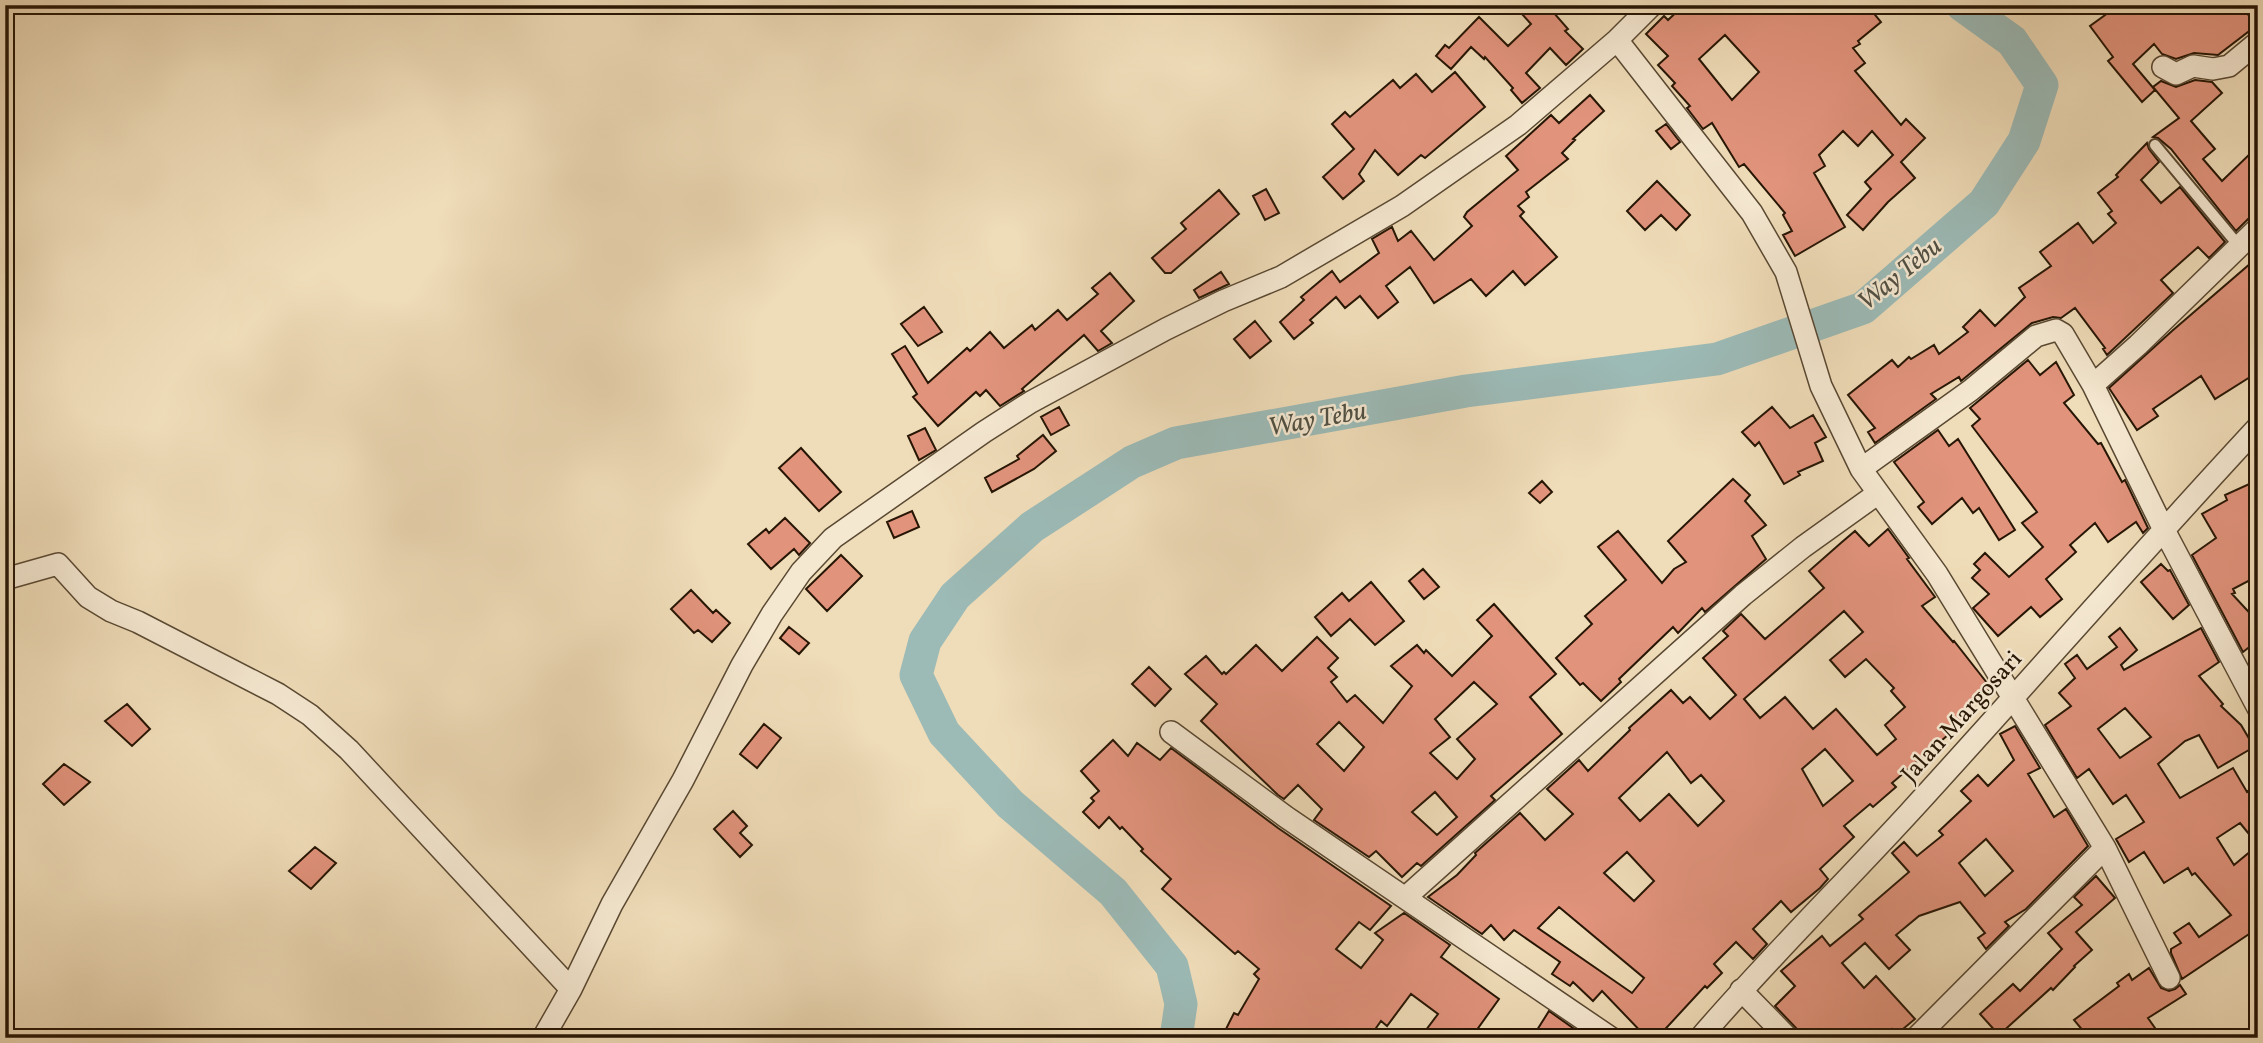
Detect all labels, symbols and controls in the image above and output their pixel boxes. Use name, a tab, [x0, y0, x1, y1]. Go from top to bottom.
water label: Way Tebu	[1850, 229, 1950, 320]
water label: Way Tebu	[1265, 394, 1369, 446]
street label: Jalan Margosari	[1894, 644, 2031, 791]

